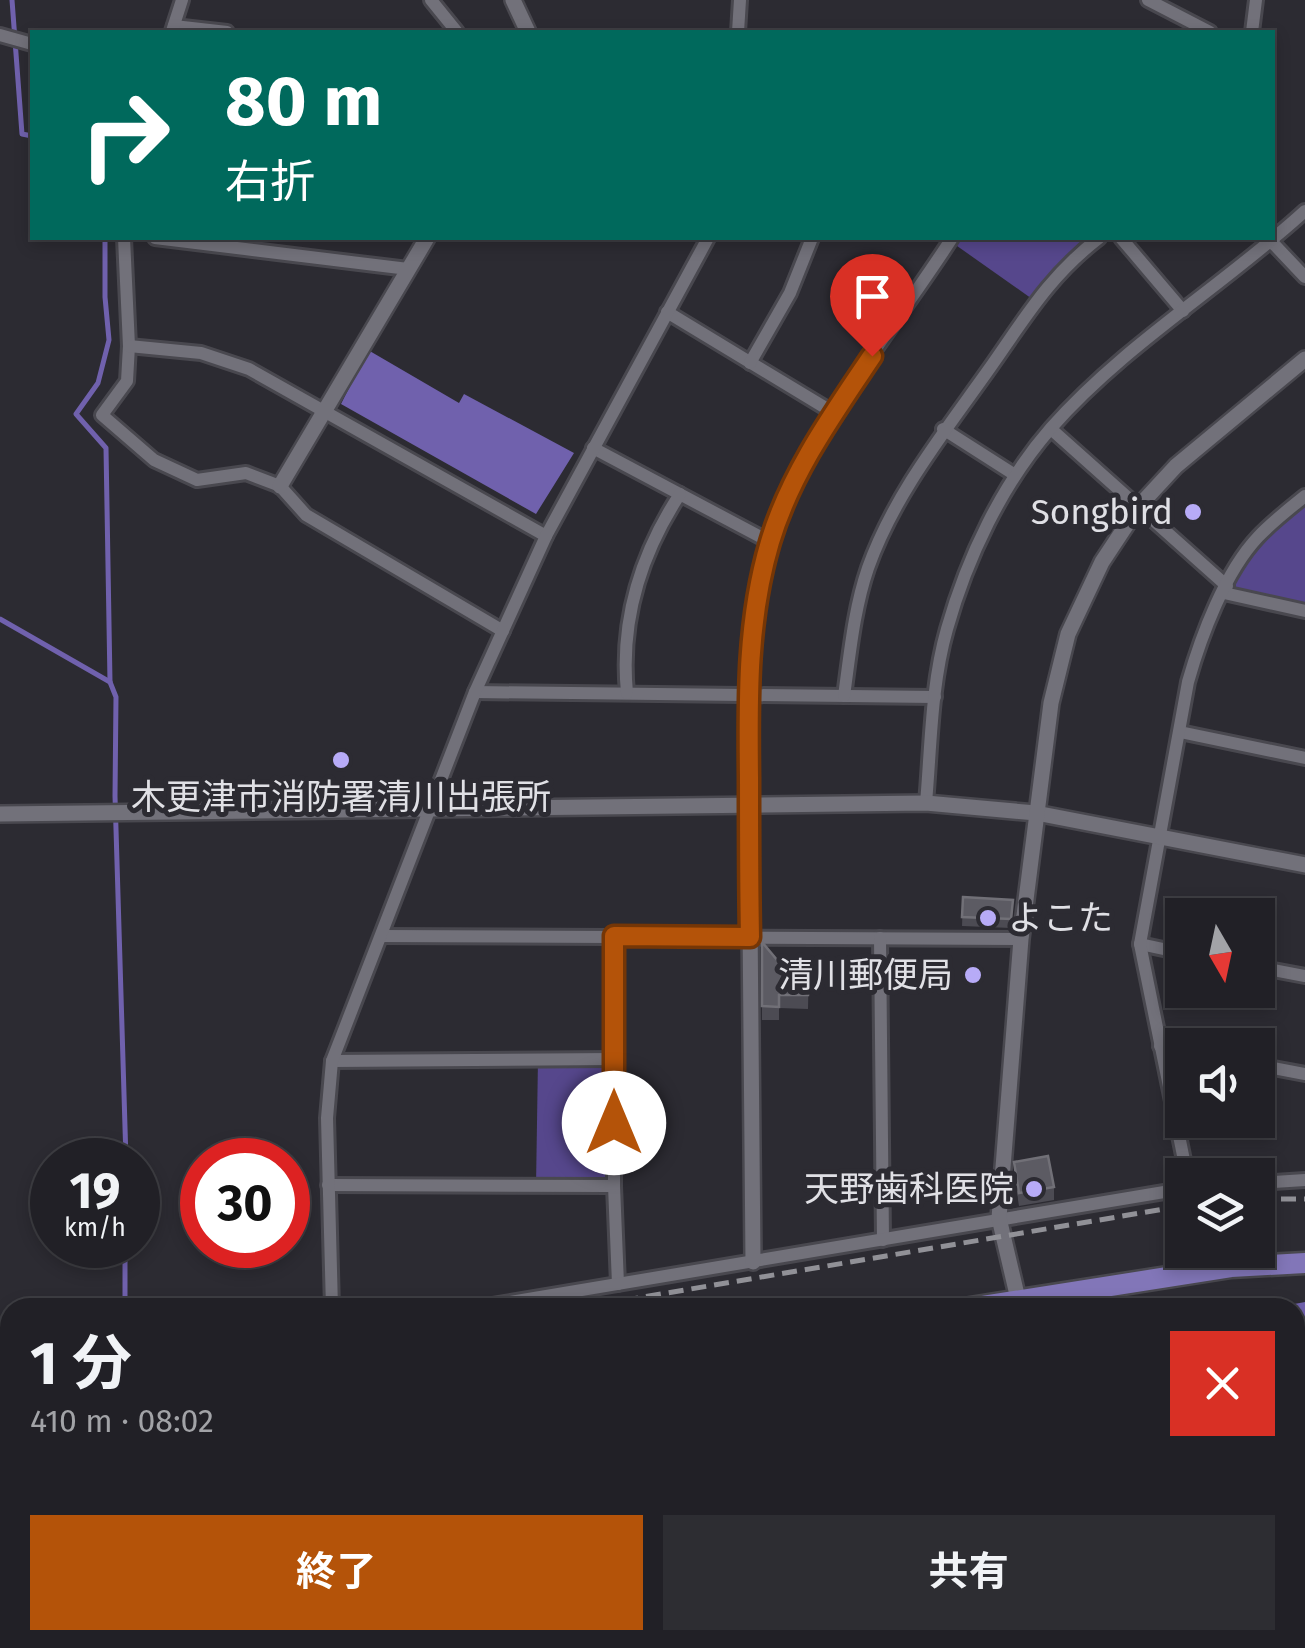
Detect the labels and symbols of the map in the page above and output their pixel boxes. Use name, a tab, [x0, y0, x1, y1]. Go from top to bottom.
pin	[830, 254, 915, 357]
place label: Songbird	[1031, 491, 1173, 533]
marker: Songbird	[1182, 501, 1204, 523]
marker: 木更津市消防署清川出張所	[330, 749, 352, 771]
place label: 木更津市消防署清川出張所	[131, 776, 551, 818]
place label: よこた	[1008, 897, 1113, 939]
north arrow	[1165, 898, 1275, 1008]
marker: よこた	[977, 907, 999, 929]
place label: 清川郵便局	[778, 954, 953, 996]
marker: 清川郵便局	[962, 964, 984, 986]
position arrow	[562, 1071, 666, 1175]
speed limit sign: 30	[180, 1138, 310, 1268]
place label: 天野歯科医院	[804, 1168, 1014, 1210]
marker: 天野歯科医院	[1023, 1178, 1045, 1200]

